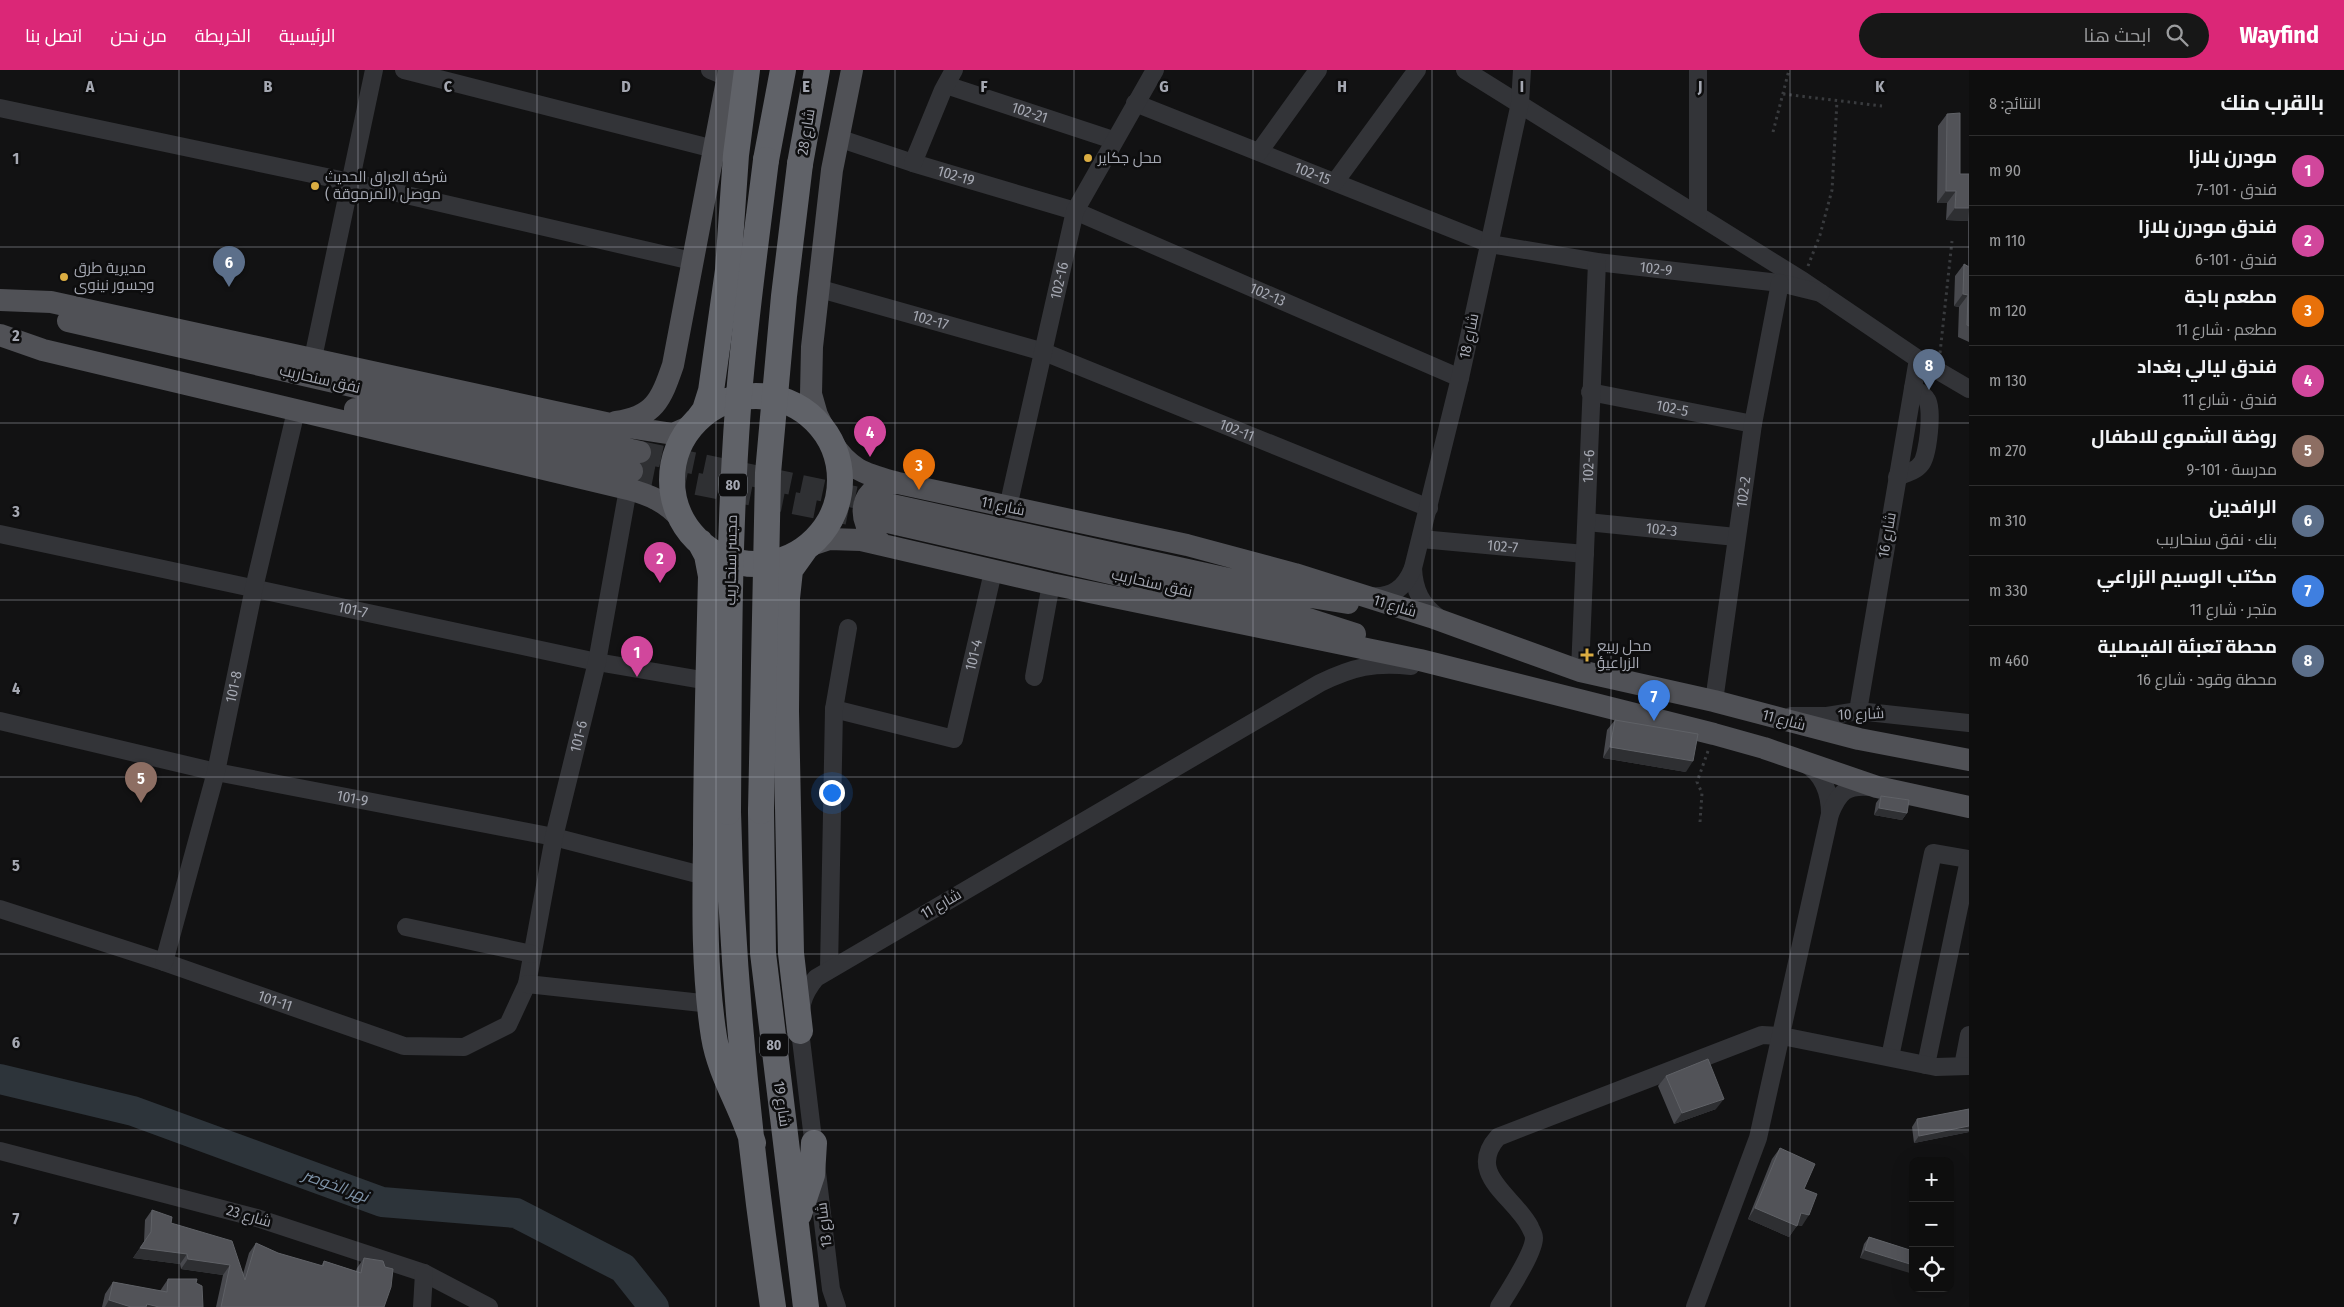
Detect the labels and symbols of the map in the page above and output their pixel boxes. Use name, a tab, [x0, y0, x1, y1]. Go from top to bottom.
text: A	[85, 77, 95, 96]
text: B	[264, 77, 273, 96]
text: C	[444, 77, 453, 96]
text: D	[621, 77, 631, 96]
text: E	[802, 77, 810, 96]
text: F	[980, 77, 988, 96]
text: G	[1159, 77, 1169, 96]
text: H	[1337, 77, 1347, 96]
text: I	[1520, 77, 1524, 96]
text: J	[1697, 77, 1702, 96]
text: K	[1875, 77, 1885, 96]
street label: 102-21	[1009, 98, 1050, 127]
street label: شارع 28	[793, 108, 821, 157]
text: 1	[13, 149, 19, 168]
place label: محل جكاير	[1097, 149, 1162, 168]
marker: محل جكاير	[1082, 152, 1094, 164]
street label: 102-15	[1292, 158, 1333, 189]
street label: 102-19	[935, 162, 977, 190]
place label: شركة العراق الحديث ( المرموقة) موصل	[325, 168, 447, 204]
marker: شركة العراق الحديث ( المرموقة) موصل	[309, 180, 321, 192]
pin: 6	[213, 246, 245, 287]
street label: 102-9	[1639, 258, 1673, 280]
place label: مديرية طرق وجسور نينوى	[74, 259, 154, 295]
street label: 102-16	[1046, 260, 1072, 301]
marker: مديرية طرق وجسور نينوى	[58, 271, 70, 283]
street label: 102-13	[1247, 279, 1289, 310]
street label: 102-17	[911, 306, 951, 334]
street label: شارع 18	[1455, 312, 1485, 361]
text: 2	[11, 326, 20, 345]
pin: 8	[1913, 349, 1945, 390]
street label: نفق سنحاريب	[278, 361, 362, 398]
street label: 102-5	[1655, 396, 1690, 420]
street label: 102-11	[1217, 415, 1257, 445]
pin: 4	[854, 416, 886, 457]
pin: 3	[903, 449, 935, 490]
street label: 102-6	[1579, 449, 1598, 483]
road number: 80	[719, 474, 747, 496]
street label: 102-2	[1732, 475, 1755, 509]
street label: شارع 11	[979, 493, 1026, 521]
text: 3	[11, 502, 20, 521]
street label: شارع 16	[1874, 511, 1902, 560]
street label: مجسر سنحاريب	[721, 514, 741, 606]
street label: 102-3	[1645, 519, 1678, 540]
street label: 102-7	[1486, 536, 1519, 557]
pin: 2	[644, 542, 676, 583]
street label: نفق سنحاريب	[1110, 565, 1194, 602]
street label: شارع 11	[1371, 591, 1419, 623]
street label: 101-7	[336, 598, 369, 622]
pin: 1	[621, 636, 653, 677]
street label: 101-4	[961, 637, 986, 672]
place label: محل ربيع الزراعيؤ	[1597, 637, 1652, 672]
marker: محل ربيع الزراعيؤ	[1581, 649, 1593, 661]
street label: 101-8	[222, 669, 246, 704]
text: 4	[12, 679, 20, 698]
pin: 7	[1638, 680, 1670, 721]
street label: شارع 10	[1838, 704, 1885, 726]
street label: شارع 11	[1760, 706, 1808, 736]
street label: 101-6	[566, 719, 591, 754]
pin: 5	[125, 762, 157, 803]
your location	[819, 780, 845, 806]
street label: 101-9	[335, 786, 370, 810]
text: 5	[12, 856, 20, 875]
street label: شارع 11	[917, 885, 966, 925]
street label: 101-11	[255, 987, 295, 1015]
text: 6	[12, 1033, 20, 1052]
road number: 80	[760, 1034, 788, 1056]
street label: شارع 19	[768, 1080, 794, 1128]
water label: نهر الخوصر	[299, 1164, 373, 1207]
street label: شارع 23	[224, 1201, 274, 1233]
street label: شارع 13	[812, 1201, 838, 1249]
text: 7	[13, 1209, 20, 1228]

